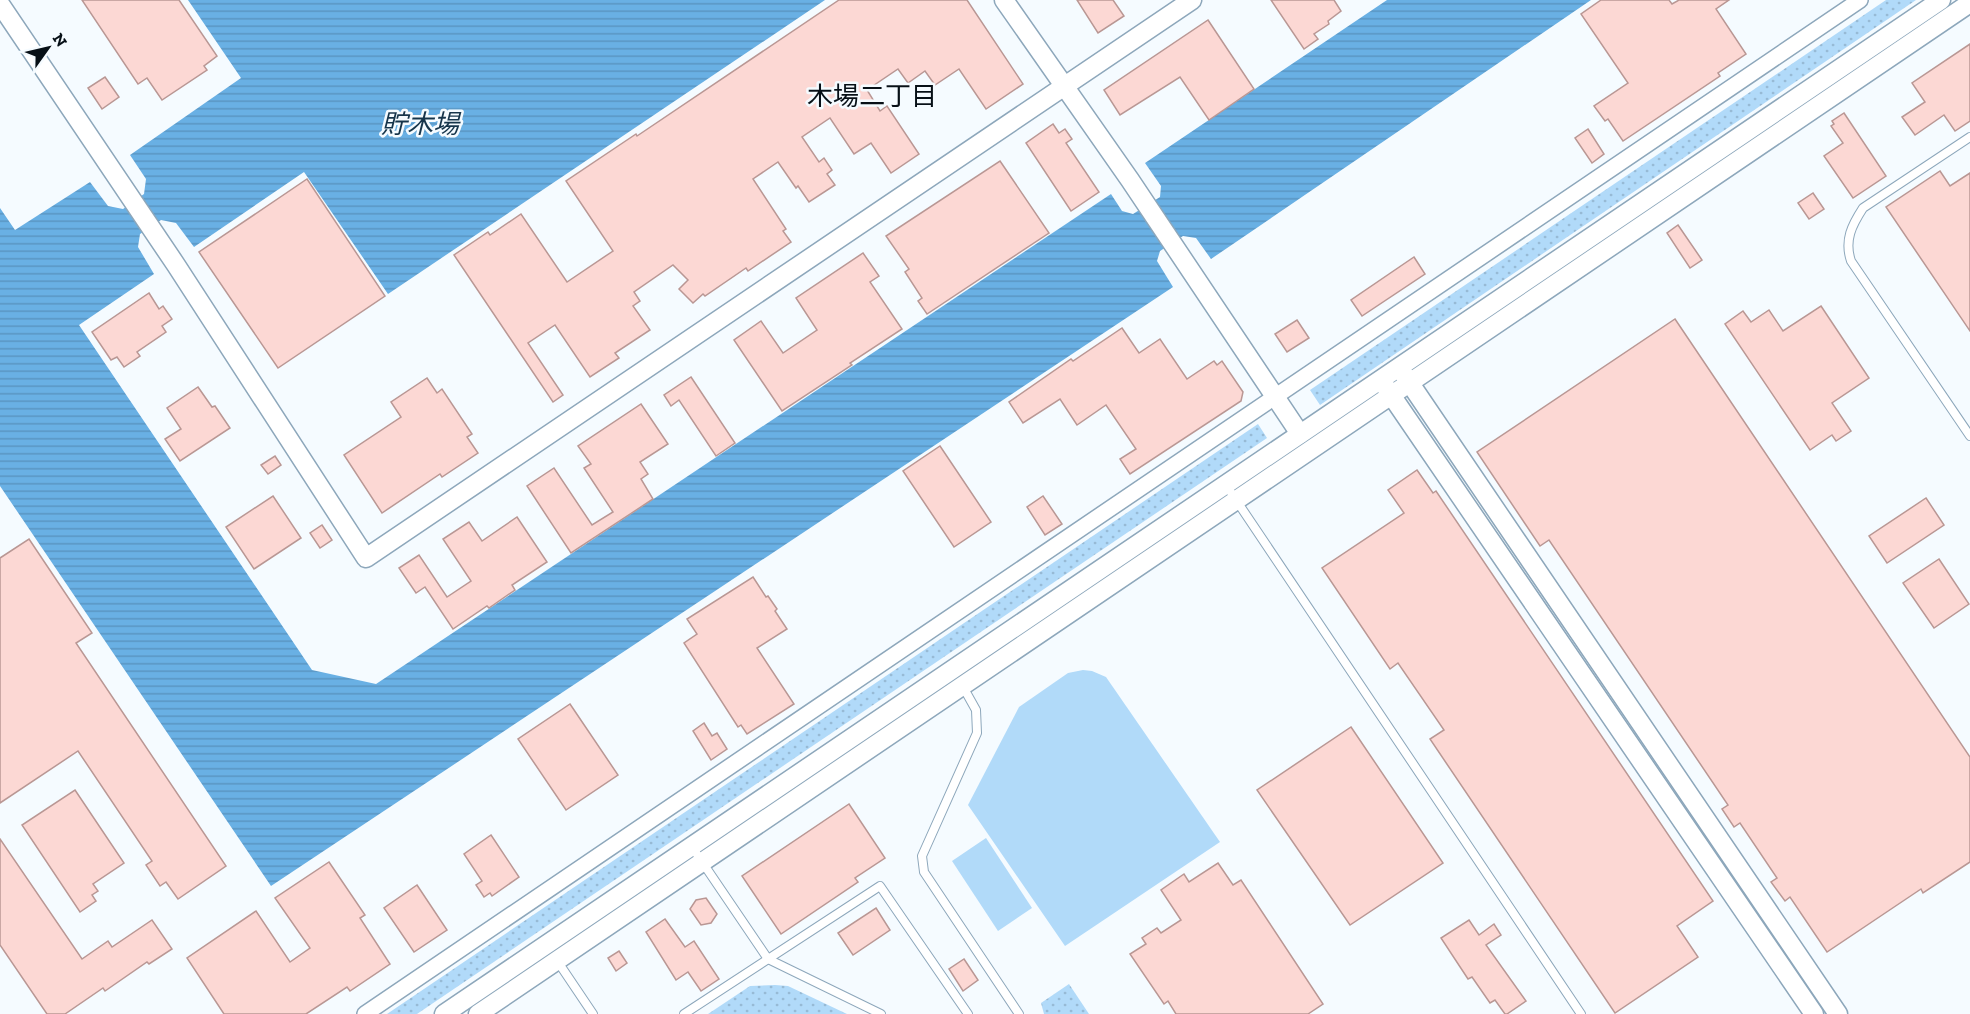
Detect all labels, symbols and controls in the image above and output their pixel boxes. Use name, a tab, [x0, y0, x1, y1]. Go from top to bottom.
north arrow	[18, 18, 78, 78]
text: N	[49, 30, 71, 50]
district label: 木場二丁目	[807, 80, 937, 112]
water label: 貯木場	[381, 108, 462, 140]

